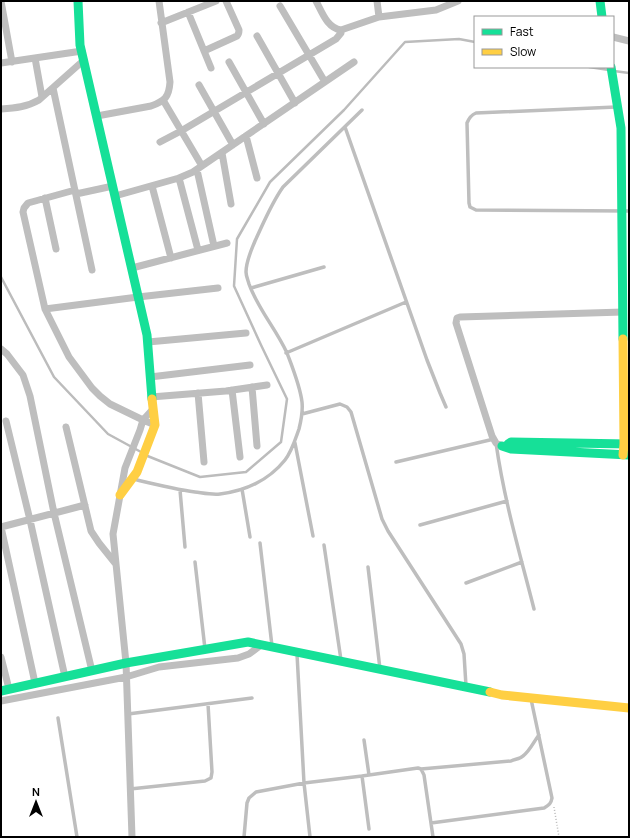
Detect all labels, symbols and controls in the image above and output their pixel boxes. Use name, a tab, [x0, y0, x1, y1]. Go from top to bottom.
legend	[474, 16, 614, 68]
text: Fast	[510, 23, 534, 40]
text: Slow	[510, 43, 536, 60]
north arrow	[16, 782, 56, 822]
text: N	[32, 784, 40, 799]

